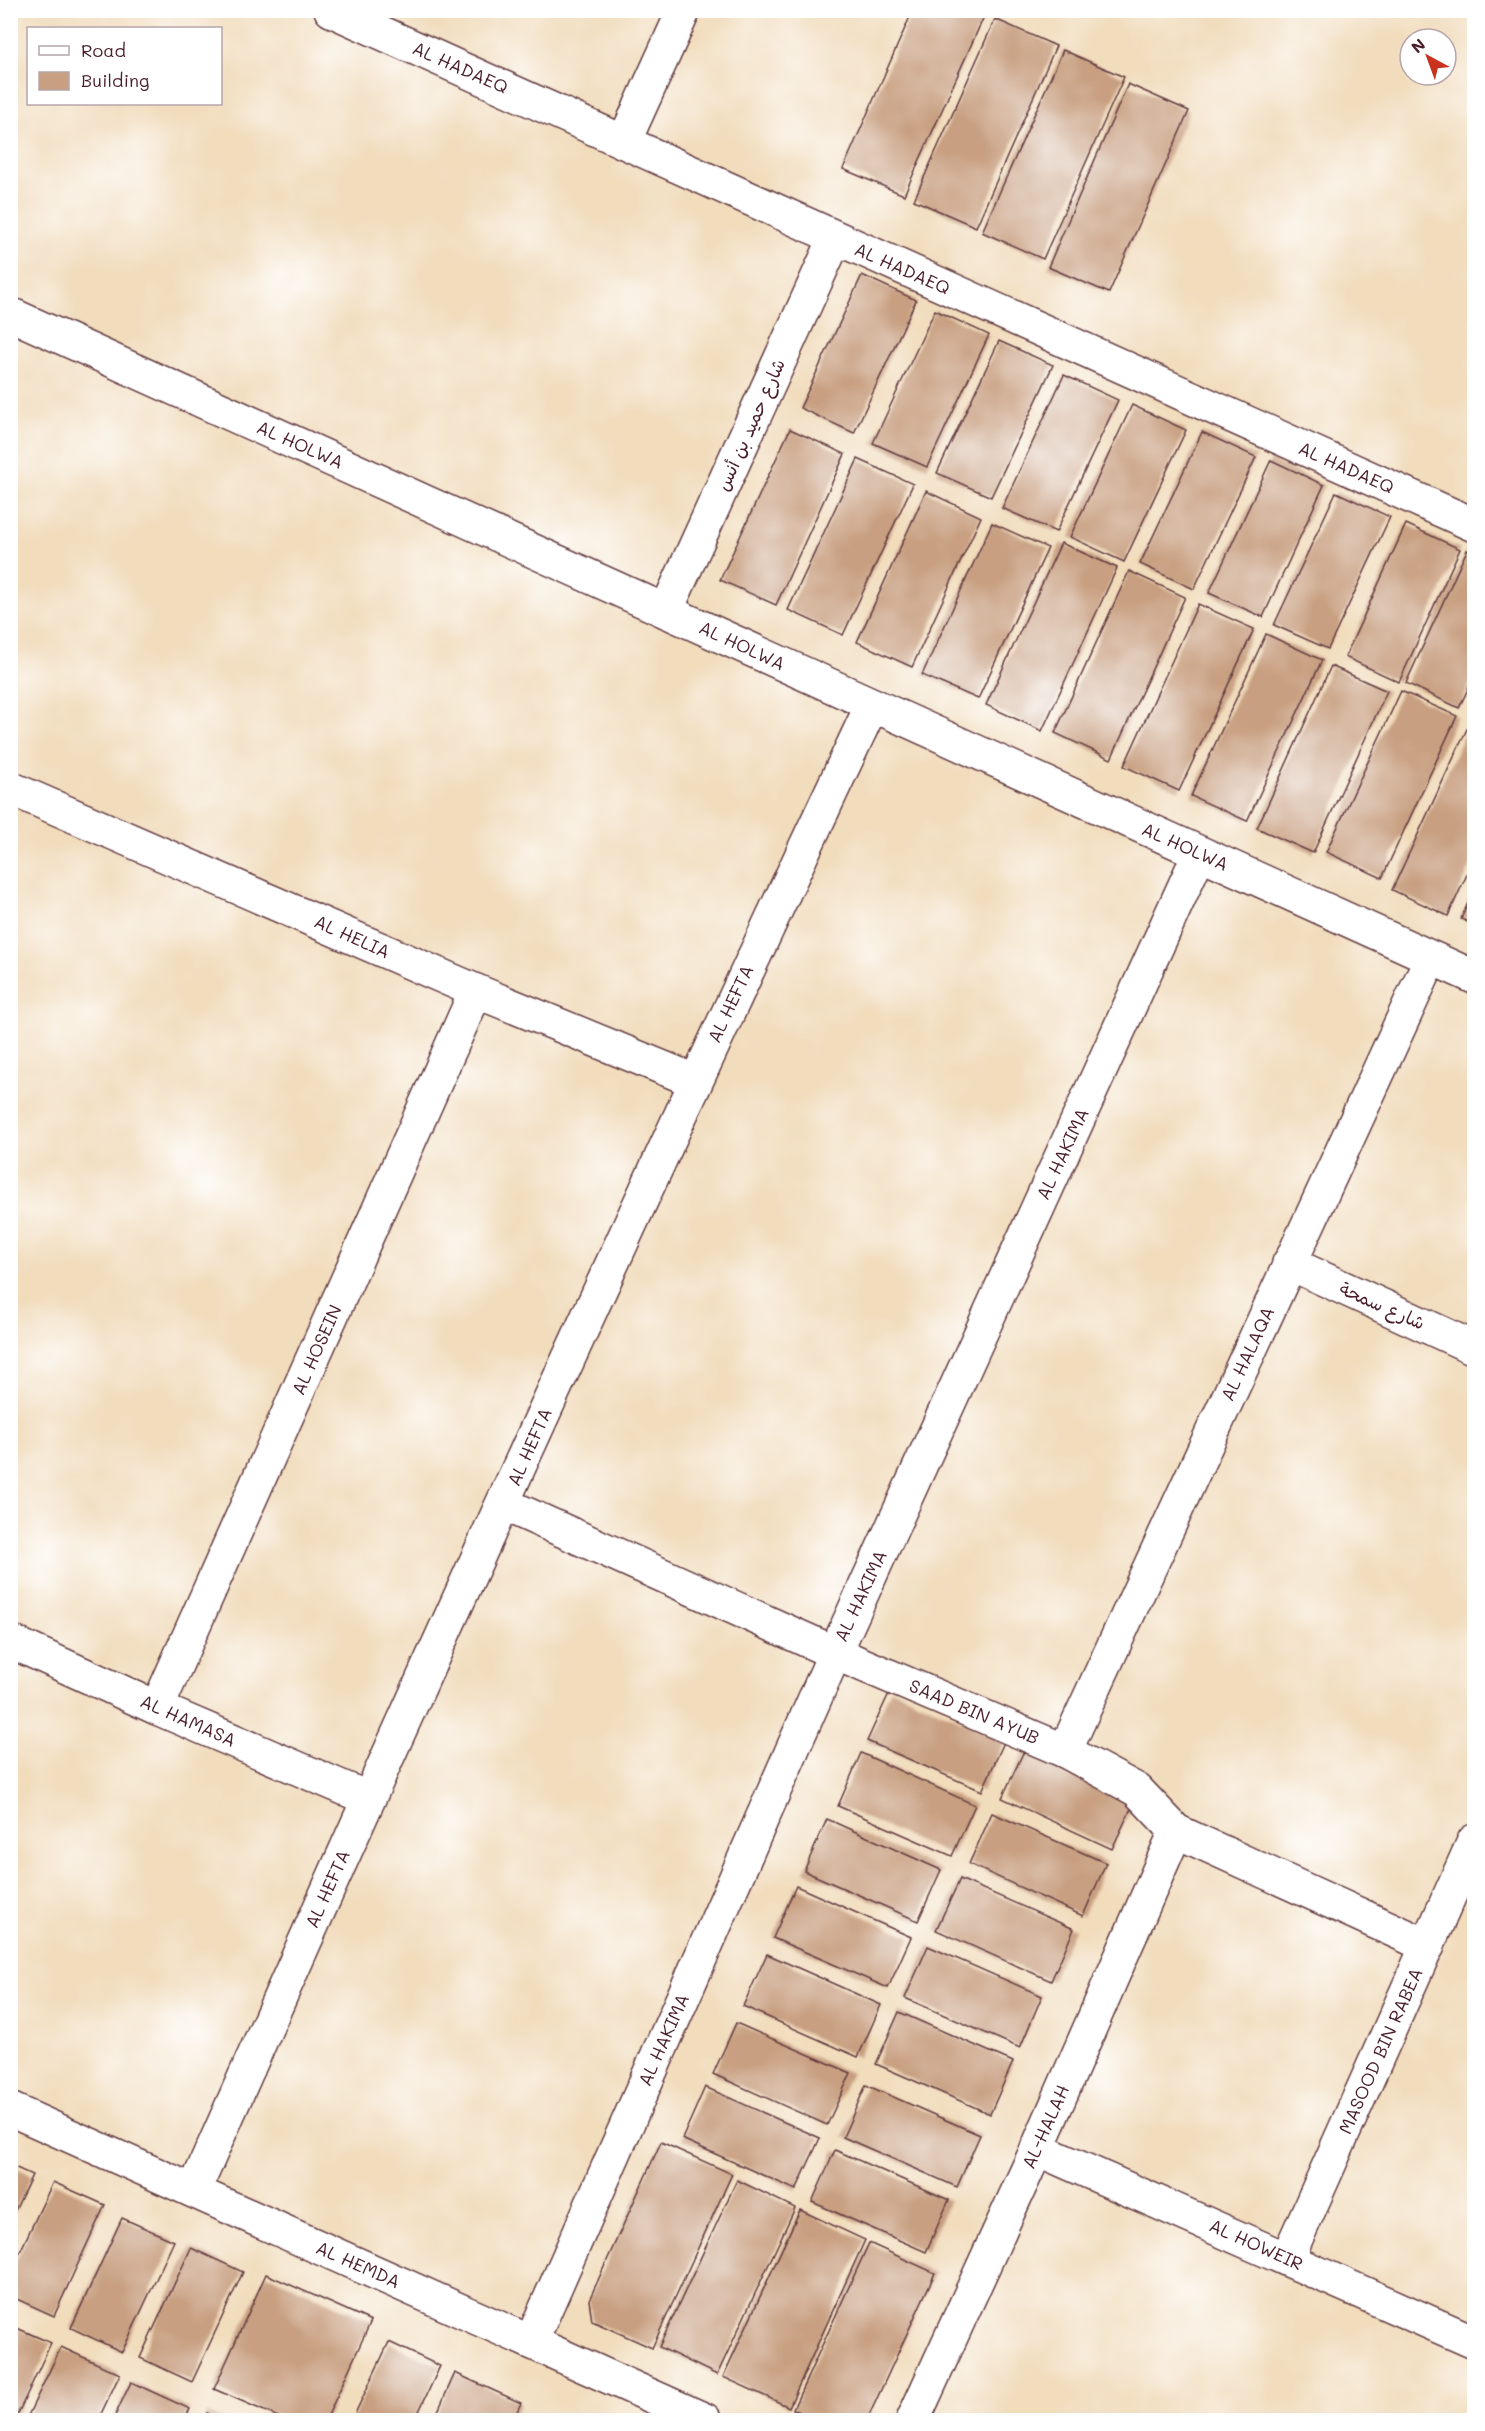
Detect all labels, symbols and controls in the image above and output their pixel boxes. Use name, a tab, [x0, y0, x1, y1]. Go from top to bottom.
legend	[27, 27, 222, 105]
north arrow	[1398, 27, 1458, 87]
text: N	[1406, 33, 1429, 57]
street label: AL HADAEQ	[409, 35, 512, 99]
text: Road	[81, 38, 126, 62]
text: Building	[81, 68, 149, 92]
street label: AL HADAEQ	[851, 236, 954, 300]
street label: شارع حميد بن أنس	[710, 355, 791, 495]
street label: AL HOLWA	[253, 414, 348, 474]
street label: AL HADAEQ	[1295, 435, 1398, 499]
street label: AL HOLWA	[695, 615, 789, 676]
street label: AL HOLWA	[1138, 816, 1233, 876]
street label: AL HELIA	[311, 909, 394, 963]
street label: AL HEFTA	[702, 961, 759, 1046]
street label: AL HAKIMA	[1030, 1104, 1094, 1203]
street label: شارع سمحة	[1336, 1276, 1429, 1335]
street label: AL HOSEIN	[286, 1301, 347, 1399]
street label: AL HALAQA	[1215, 1303, 1279, 1405]
street label: AL HEFTA	[501, 1404, 557, 1490]
street label: AL HAKIMA	[828, 1546, 892, 1645]
street label: SAAD BIN AYUB	[906, 1673, 1043, 1749]
street label: AL HAMASA	[137, 1688, 240, 1752]
street label: AL HEFTA	[299, 1846, 355, 1932]
street label: MASOOD BIN RABEA	[1333, 1964, 1428, 2138]
street label: AL HAKIMA	[632, 1990, 694, 2090]
street label: AL-HALAH	[1016, 2081, 1074, 2172]
street label: AL HOWEIR	[1206, 2213, 1307, 2275]
street label: AL HEMDA	[312, 2235, 404, 2293]

